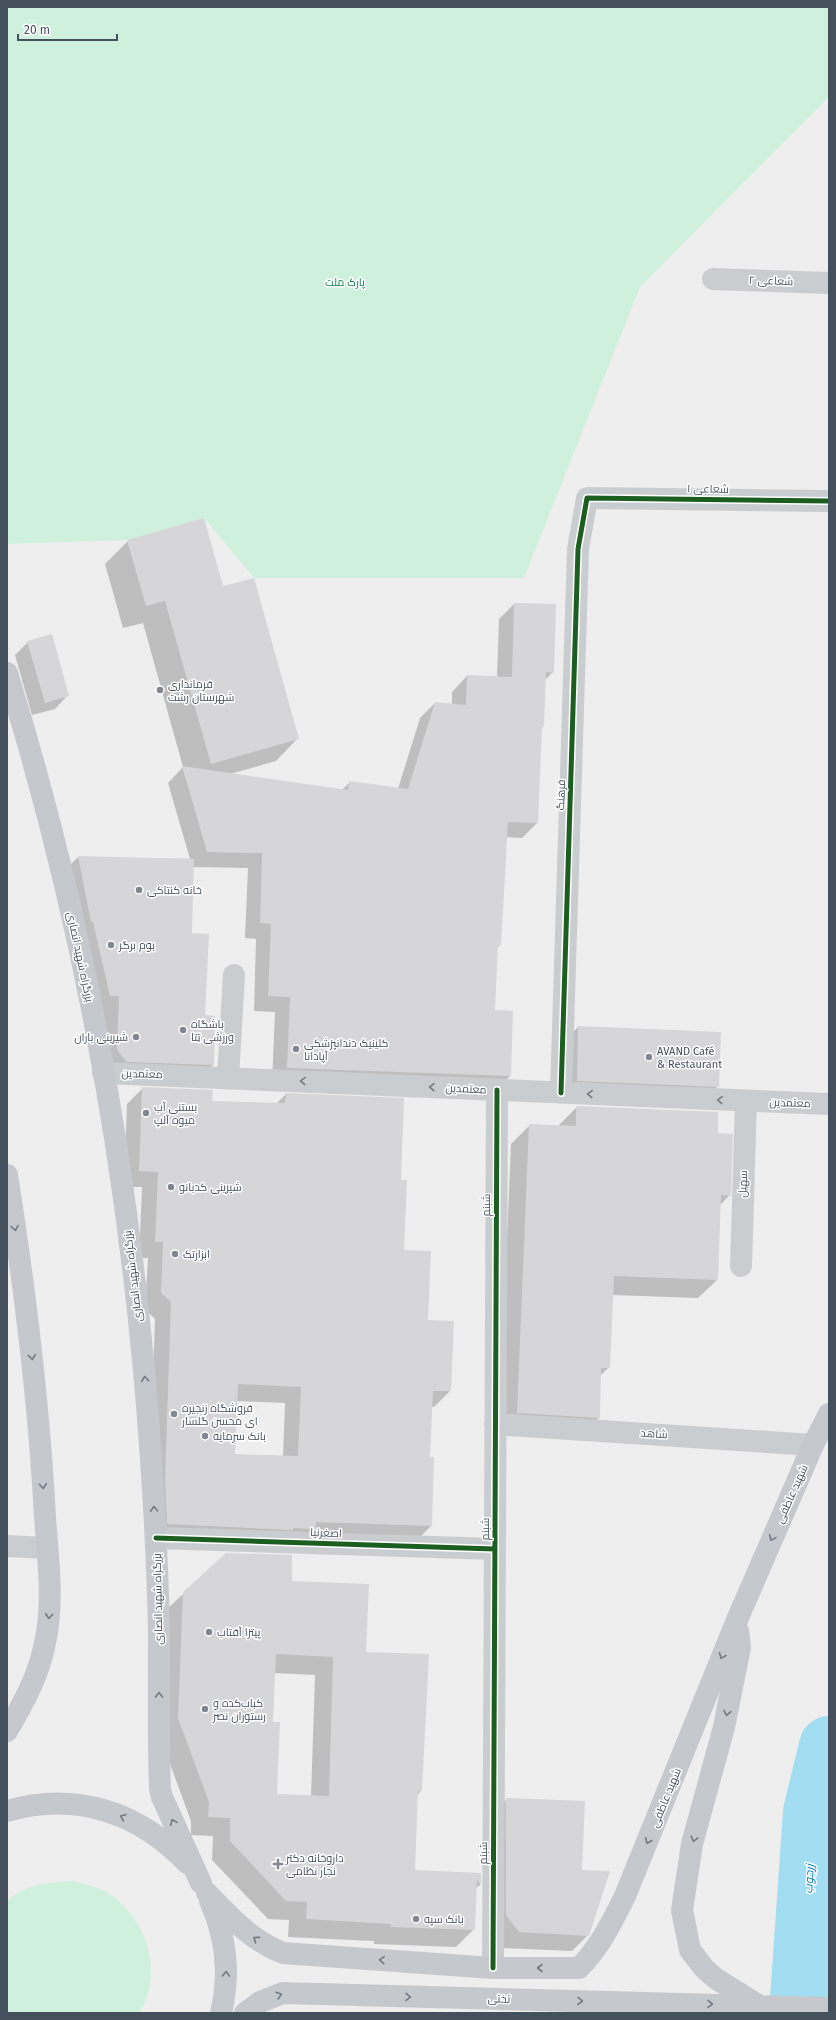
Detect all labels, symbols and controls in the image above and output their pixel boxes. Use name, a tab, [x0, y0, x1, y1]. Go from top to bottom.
scale bar	[18, 16, 117, 42]
text: 20 m	[24, 23, 50, 37]
street label: شعاعی ۲	[749, 274, 793, 288]
park label: پارک ملت	[325, 276, 365, 289]
street label: شعاعی ۱	[687, 482, 729, 496]
place label: فرمانداری شهرستان رشت	[168, 678, 234, 704]
marker: فرمانداری شهرستان رشت	[155, 685, 165, 695]
street label: فرهنگ	[554, 779, 568, 811]
place label: خانه کنتاکی	[147, 884, 202, 897]
marker: خانه کنتاکی	[134, 885, 144, 895]
street label: بزرگراه شهید انصاری	[64, 911, 96, 1003]
place label: بوم برگر	[118, 939, 155, 953]
marker: بوم برگر	[106, 940, 116, 950]
place label: باشگاه ورزشی تِتا	[191, 1018, 234, 1044]
marker: باشگاه ورزشی تِتا	[178, 1025, 188, 1035]
place label: شیرینی باران	[74, 1031, 128, 1044]
marker: شیرینی باران	[131, 1032, 141, 1042]
place label: کلینیک دندانپزشکی آپادانا	[304, 1037, 389, 1063]
marker: کلینیک دندانپزشکی آپادانا	[291, 1044, 301, 1054]
place label: AVAND Café & Restaurant	[657, 1045, 722, 1071]
marker: AVAND Café & Restaurant	[644, 1052, 654, 1062]
street label: معتمدین	[121, 1067, 163, 1081]
one-way arrow	[299, 1077, 306, 1086]
street label: معتمدین	[445, 1081, 487, 1097]
one-way arrow	[429, 1083, 435, 1092]
one-way arrow	[587, 1090, 593, 1098]
one-way arrow	[717, 1096, 723, 1104]
street label: معتمدین	[769, 1096, 811, 1110]
place label: بستنی آب میوه آلپ	[154, 1101, 197, 1127]
marker: بستنی آب میوه آلپ	[141, 1108, 151, 1118]
street label: سهیل	[736, 1170, 750, 1198]
place label: شیرینی کدبانو	[179, 1181, 242, 1194]
marker: شیرینی کدبانو	[166, 1182, 176, 1192]
street label: شبنم	[480, 1194, 494, 1216]
one-way arrow	[10, 1225, 19, 1231]
street label: بزرگراه شهید انصاری	[121, 1230, 145, 1322]
place label: ابزارتک	[183, 1248, 210, 1261]
marker: ابزارتک	[170, 1249, 180, 1259]
one-way arrow	[27, 1354, 36, 1360]
one-way arrow	[140, 1376, 149, 1382]
place label: فروشگاه زنجیره ای محسن گلسار	[181, 1402, 258, 1428]
marker: فروشگاه زنجیره ای محسن گلسار	[169, 1409, 179, 1419]
street label: شاهد	[640, 1427, 668, 1441]
place label: بانک سرمایه	[213, 1430, 266, 1443]
marker: بانک سرمایه	[200, 1431, 210, 1441]
street label: شهید عاطفی	[773, 1463, 811, 1525]
one-way arrow	[39, 1483, 48, 1489]
one-way arrow	[150, 1506, 158, 1512]
street label: شبنم	[479, 1518, 493, 1540]
street label: اصغرنیا	[310, 1526, 342, 1540]
one-way arrow	[769, 1535, 777, 1542]
street label: بزرگراه شهید انصاری	[151, 1553, 165, 1645]
one-way arrow	[45, 1613, 54, 1619]
place label: پیتزا آفتاب	[217, 1626, 260, 1639]
marker: پیتزا آفتاب	[204, 1627, 214, 1637]
one-way arrow	[719, 1652, 727, 1659]
one-way arrow	[155, 1692, 163, 1698]
place label: کباب‌کده و رستوران نصر	[212, 1697, 266, 1723]
marker: کباب‌کده و رستوران نصر	[200, 1704, 210, 1714]
one-way arrow	[723, 1710, 732, 1716]
street label: شهید عاطفی	[648, 1766, 684, 1830]
one-way arrow	[120, 1813, 127, 1821]
one-way arrow	[170, 1819, 178, 1826]
one-way arrow	[690, 1836, 698, 1842]
one-way arrow	[645, 1837, 653, 1845]
street label: شبنم	[477, 1842, 491, 1864]
place label: داروخانه دکتر نجار نظامی	[285, 1852, 343, 1878]
marker: داروخانه دکتر نجار نظامی	[273, 1859, 283, 1869]
water label: زرجوب	[801, 1862, 817, 1894]
place label: بانک سپه	[424, 1913, 464, 1926]
marker: بانک سپه	[411, 1914, 421, 1924]
one-way arrow	[253, 1936, 260, 1944]
one-way arrow	[379, 1956, 385, 1965]
one-way arrow	[537, 1964, 543, 1972]
one-way arrow	[222, 1971, 230, 1977]
one-way arrow	[275, 1991, 282, 2000]
one-way arrow	[405, 1992, 411, 2001]
street label: تختی	[488, 1992, 511, 2006]
one-way arrow	[577, 1997, 583, 2005]
one-way arrow	[707, 2000, 713, 2008]

